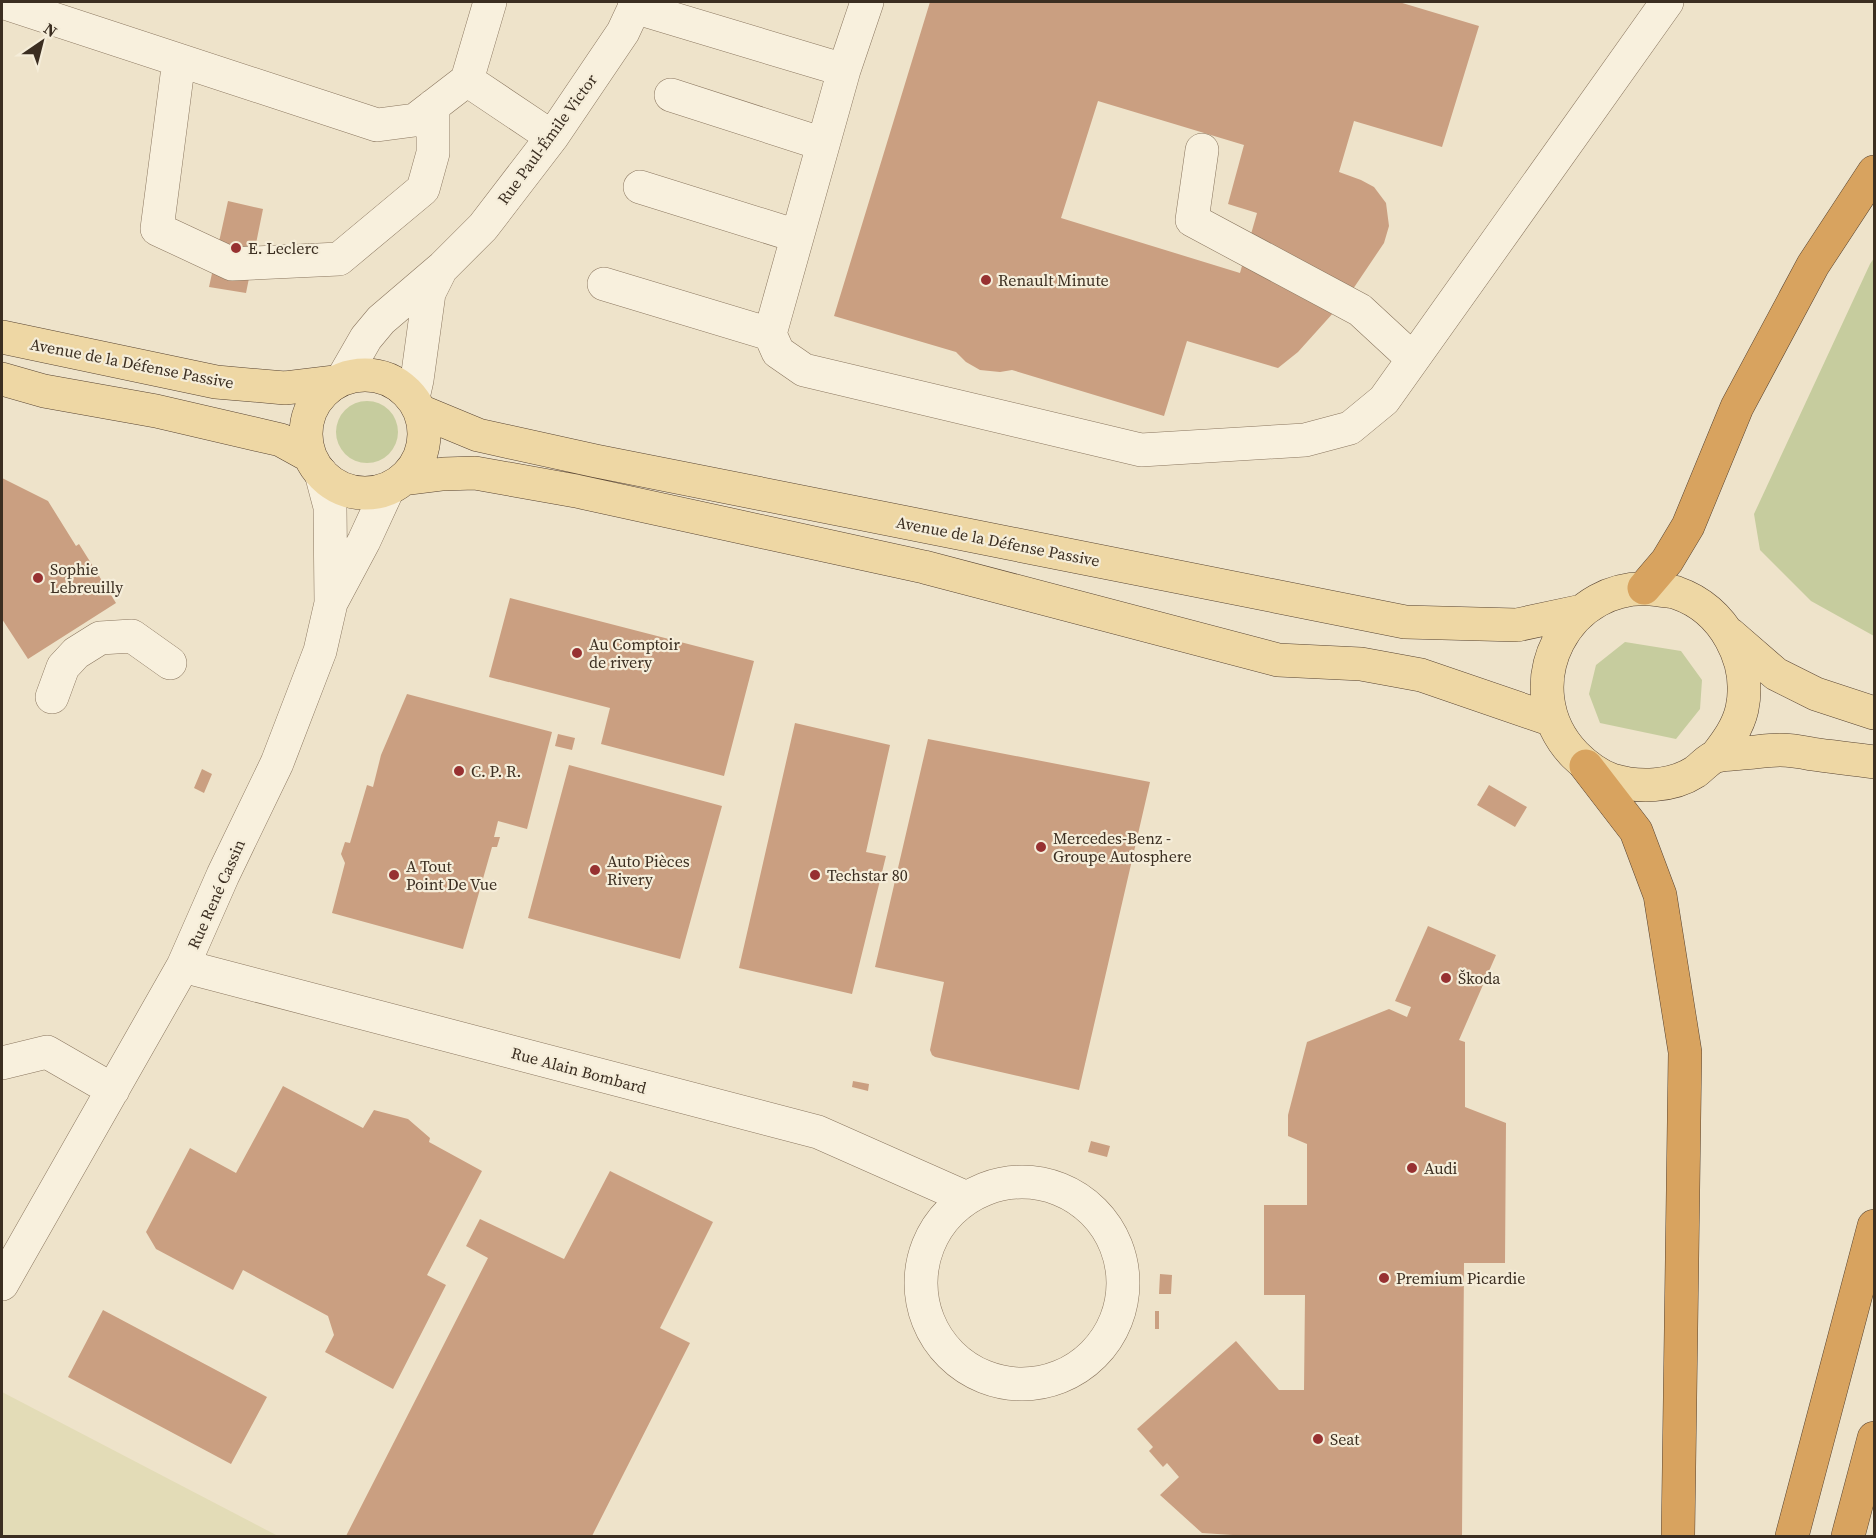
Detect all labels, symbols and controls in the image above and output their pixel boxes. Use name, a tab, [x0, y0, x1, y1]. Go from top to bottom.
north arrow	[12, 12, 72, 72]
text: N	[40, 17, 62, 42]
street label: Rue Paul-Émile Victor	[492, 69, 602, 209]
place label: E. Leclerc	[248, 237, 319, 259]
marker: E. Leclerc	[229, 241, 243, 255]
place label: Renault Minute	[998, 269, 1109, 291]
marker: Renault Minute	[979, 273, 993, 287]
street label: Avenue de la Défense Passive	[28, 332, 236, 394]
street label: Avenue de la Défense Passive	[894, 510, 1102, 572]
place label: Sophie Lebreuilly	[50, 558, 124, 598]
marker: Sophie Lebreuilly	[31, 571, 45, 585]
place label: Au Comptoir de rivery	[589, 633, 680, 673]
marker: Au Comptoir de rivery	[570, 646, 584, 660]
place label: C. P. R.	[471, 760, 521, 782]
marker: C. P. R.	[452, 764, 466, 778]
place label: Mercedes-Benz - Groupe Autosphere	[1053, 827, 1192, 867]
street label: Rue René Cassin	[182, 835, 250, 952]
marker: Mercedes-Benz - Groupe Autosphere	[1034, 840, 1048, 854]
place label: Auto Pièces Rivery	[607, 850, 690, 890]
place label: A Tout Point De Vue	[406, 855, 497, 895]
marker: Auto Pièces Rivery	[588, 863, 602, 877]
place label: Techstar 80	[827, 864, 908, 886]
marker: A Tout Point De Vue	[387, 868, 401, 882]
marker: Techstar 80	[808, 868, 822, 882]
place label: Škoda	[1458, 967, 1501, 989]
marker: Škoda	[1439, 971, 1453, 985]
street label: Rue Alain Bombard	[509, 1041, 649, 1099]
place label: Audi	[1424, 1157, 1458, 1179]
marker: Audi	[1405, 1161, 1419, 1175]
place label: Premium Picardie	[1396, 1267, 1526, 1289]
marker: Premium Picardie	[1377, 1271, 1391, 1285]
place label: Seat	[1330, 1428, 1360, 1450]
marker: Seat	[1311, 1432, 1325, 1446]

